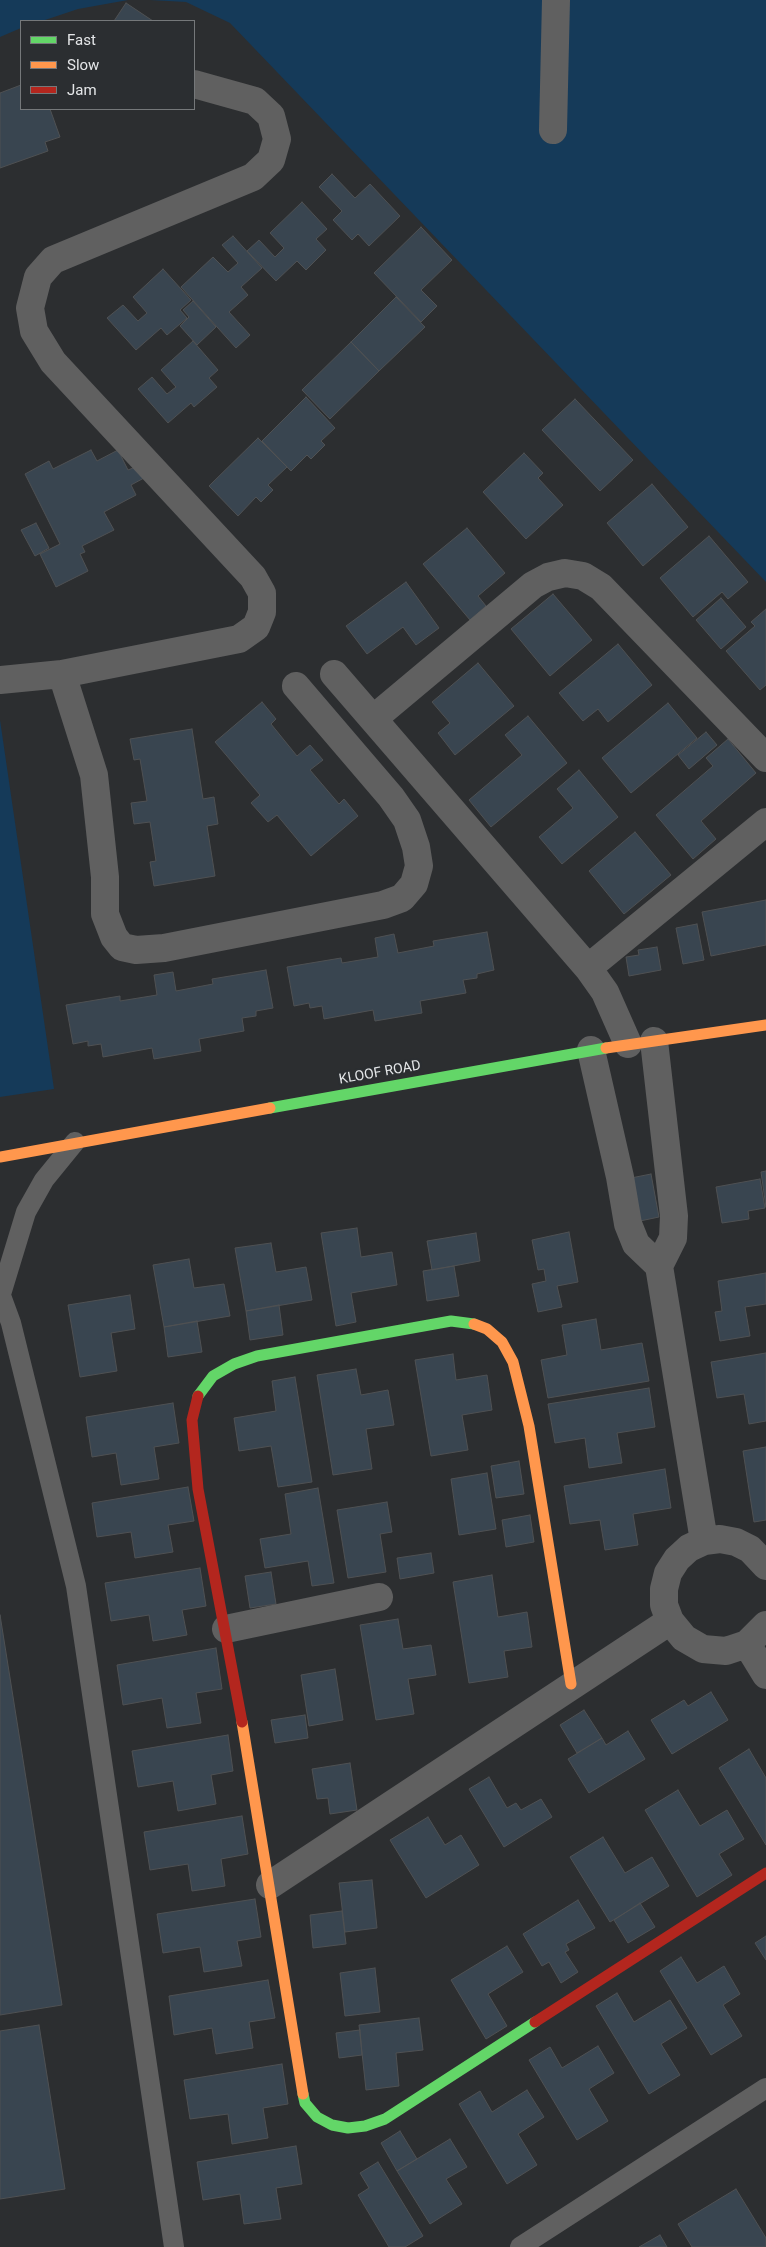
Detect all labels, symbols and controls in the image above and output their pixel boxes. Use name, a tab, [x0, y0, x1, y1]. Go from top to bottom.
legend	[20, 20, 195, 110]
text: Fast	[67, 31, 96, 49]
text: Slow	[67, 56, 99, 74]
text: Jam	[67, 81, 97, 99]
street label: KLOOF ROAD	[338, 1058, 422, 1088]

